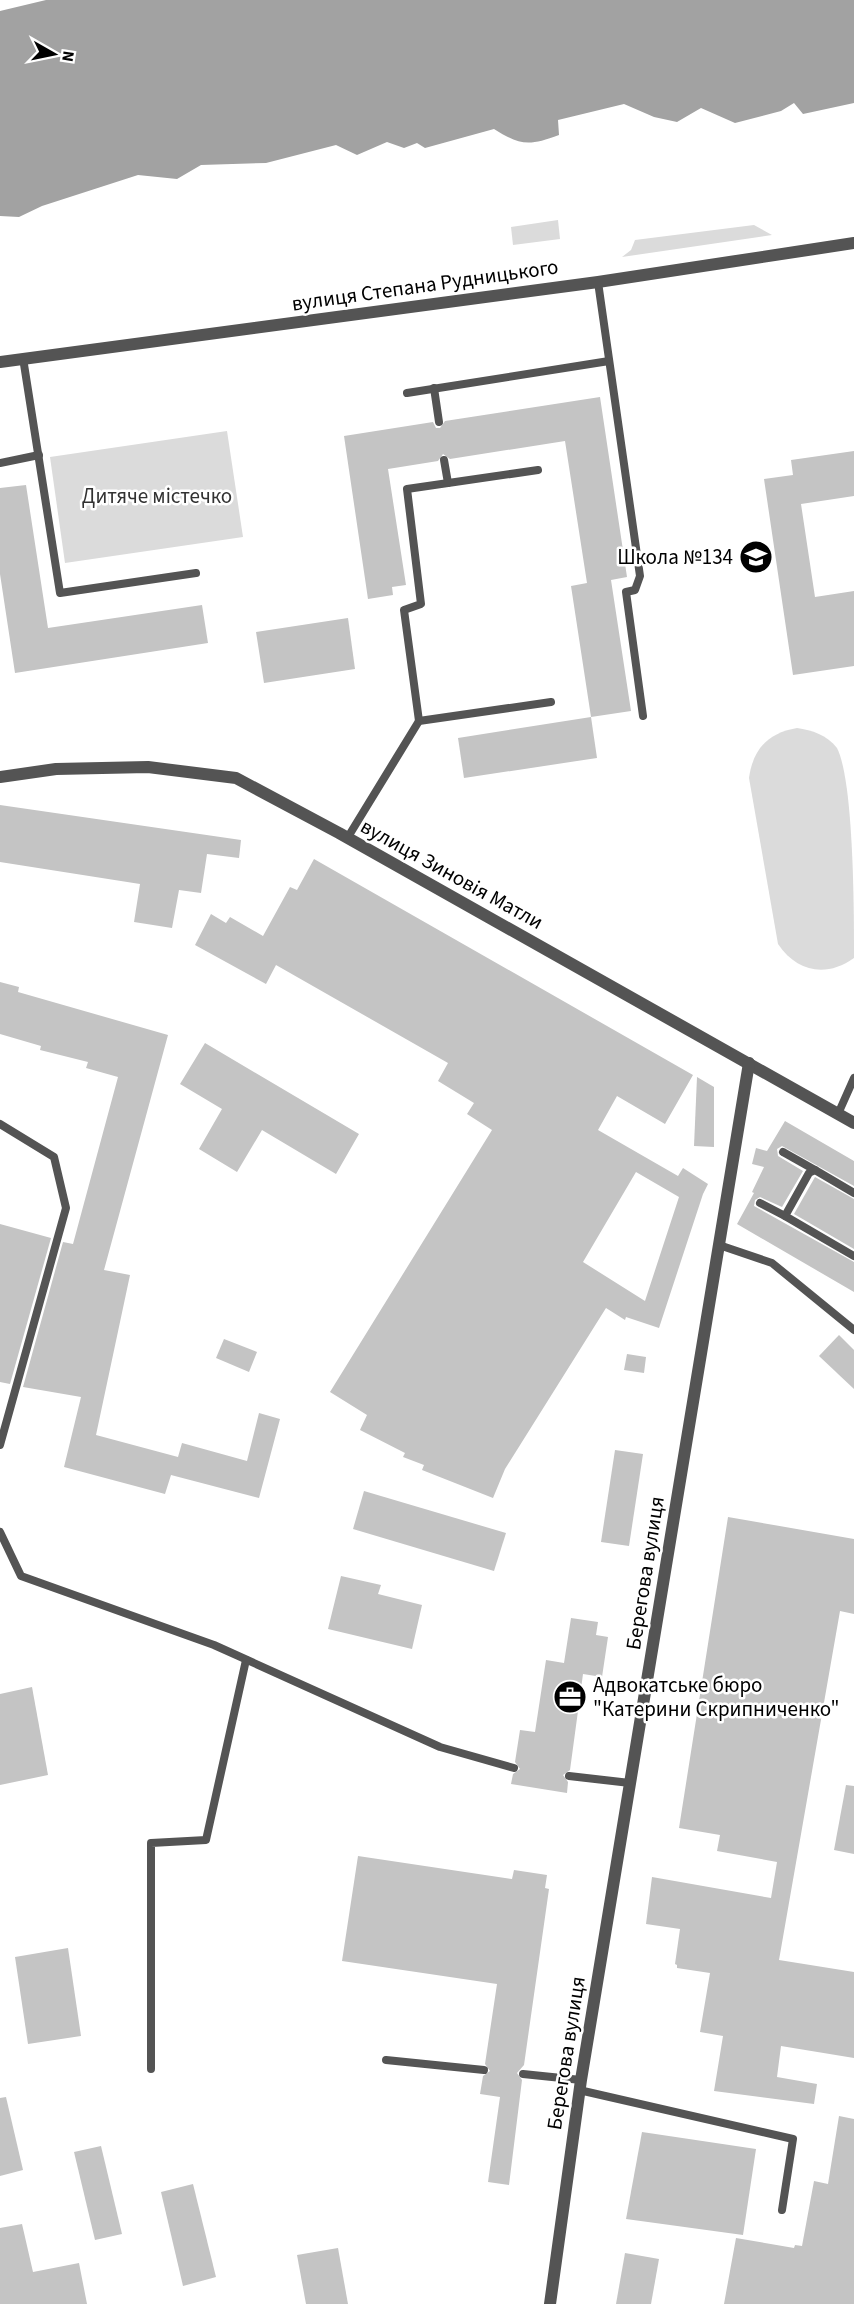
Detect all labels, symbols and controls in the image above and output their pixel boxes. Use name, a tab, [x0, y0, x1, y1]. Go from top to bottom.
north arrow	[24, 24, 84, 84]
text: N	[56, 49, 80, 63]
street label: вулиця Степана Рудницького	[290, 251, 560, 319]
park label: Дитяче містечко	[82, 481, 232, 511]
school or university icon: Школа №134	[738, 539, 774, 575]
place label: Школа №134	[617, 542, 733, 572]
street label: вулиця Зиновія Матли	[355, 811, 549, 937]
street label: Берегова вулиця	[618, 1494, 672, 1652]
place label: Адвокатське бюро "Катерини Скрипниченко"	[593, 1670, 839, 1724]
office icon: Адвокатське бюро "Катерини Скрипниченко"	[552, 1679, 588, 1715]
street label: Берегова вулиця	[539, 1974, 593, 2132]

